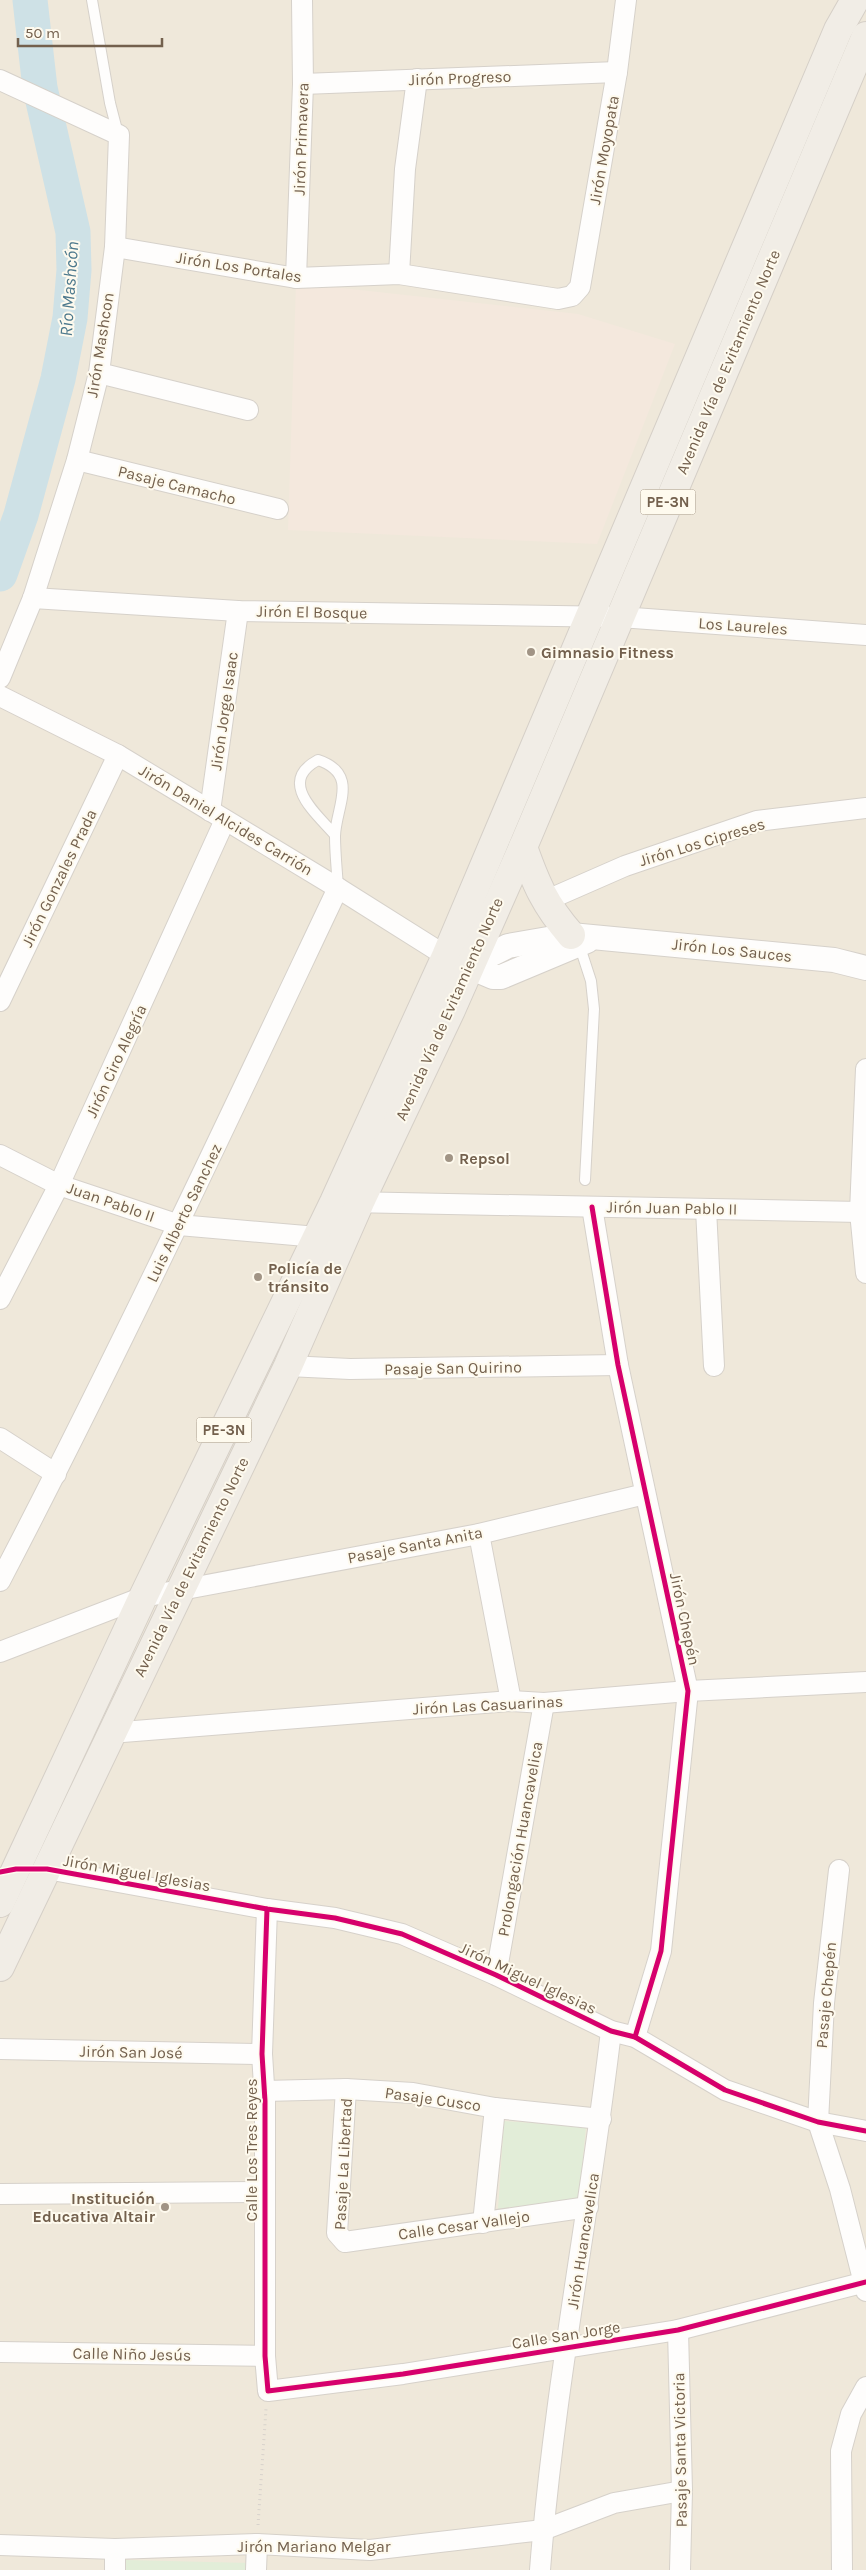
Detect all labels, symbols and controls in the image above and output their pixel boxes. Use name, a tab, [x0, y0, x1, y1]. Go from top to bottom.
scale bar	[18, 15, 161, 47]
text: 50 m	[25, 24, 60, 42]
street label: Jirón Progreso	[408, 67, 512, 89]
street label: Jirón Primavera	[290, 82, 312, 196]
street label: Jirón Moyopata	[585, 94, 623, 206]
water label: Río Mashcón	[55, 241, 83, 337]
street label: Avenida Vía de Evitamiento Norte	[672, 247, 784, 477]
street label: Jirón Los Portales	[175, 248, 303, 286]
street label: Jirón Mashcon	[82, 291, 118, 399]
street label: Pasaje Camacho	[116, 461, 238, 509]
road number: PE-3N	[640, 490, 696, 514]
street label: Jirón El Bosque	[256, 602, 368, 622]
street label: Los Laureles	[698, 613, 788, 639]
place label: Gimnasio Fitness	[541, 643, 674, 662]
marker: Gimnasio Fitness	[525, 646, 537, 658]
street label: Jirón Jorge Isaac	[206, 650, 242, 772]
street label: Jirón Daniel Alcides Carrión	[136, 760, 316, 880]
street label: Jirón Gonzales Prada	[17, 806, 101, 950]
street label: Jirón Los Cipreses	[637, 814, 767, 870]
street label: Avenida Vía de Evitamiento Norte	[391, 895, 507, 1123]
street label: Jirón Los Sauces	[671, 934, 793, 966]
street label: Jirón Ciro Alegría	[82, 1002, 150, 1120]
street label: Luis Alberto Sanchez	[142, 1141, 226, 1285]
place label: Repsol	[459, 1149, 510, 1168]
marker: Repsol	[443, 1152, 455, 1164]
street label: Juan Pablo II	[65, 1178, 157, 1226]
street label: Jirón Juan Pablo II	[606, 1197, 738, 1219]
place label: Policía de tránsito	[268, 1259, 342, 1296]
marker: Policía de tránsito	[252, 1271, 264, 1283]
street label: Pasaje San Quirino	[384, 1357, 522, 1379]
road number: PE-3N	[196, 1418, 252, 1442]
street label: Avenida Vía de Evitamiento Norte	[129, 1454, 253, 1680]
street label: Pasaje Santa Anita	[346, 1523, 484, 1567]
street label: Jirón Chepén	[666, 1571, 704, 1667]
street label: Jirón Las Casuarinas	[412, 1692, 564, 1718]
street label: Prolongación Huancavelica	[493, 1740, 547, 1938]
street label: Jirón Miguel Iglesias	[62, 1851, 212, 1895]
street label: Jirón Miguel Iglesias	[456, 1938, 600, 2018]
street label: Pasaje Chepén	[812, 1941, 840, 2049]
street label: Jirón San José	[79, 2042, 183, 2062]
street label: Calle Los Tres Reyes	[242, 2078, 261, 2222]
street label: Pasaje Cusco	[384, 2083, 482, 2115]
street label: Pasaje La Libertad	[330, 2098, 356, 2230]
street label: Jirón Huancavelica	[563, 2172, 603, 2310]
place label: Institución Educativa Altair	[33, 2189, 156, 2226]
marker: Institución Educativa Altair	[159, 2201, 171, 2213]
street label: Calle Cesar Vallejo	[397, 2206, 531, 2244]
street label: Calle San Jorge	[510, 2317, 622, 2353]
street label: Calle Niño Jesús	[72, 2343, 192, 2365]
street label: Pasaje Santa Victoria	[669, 2372, 691, 2528]
street label: Jirón Mariano Melgar	[238, 2537, 391, 2556]

